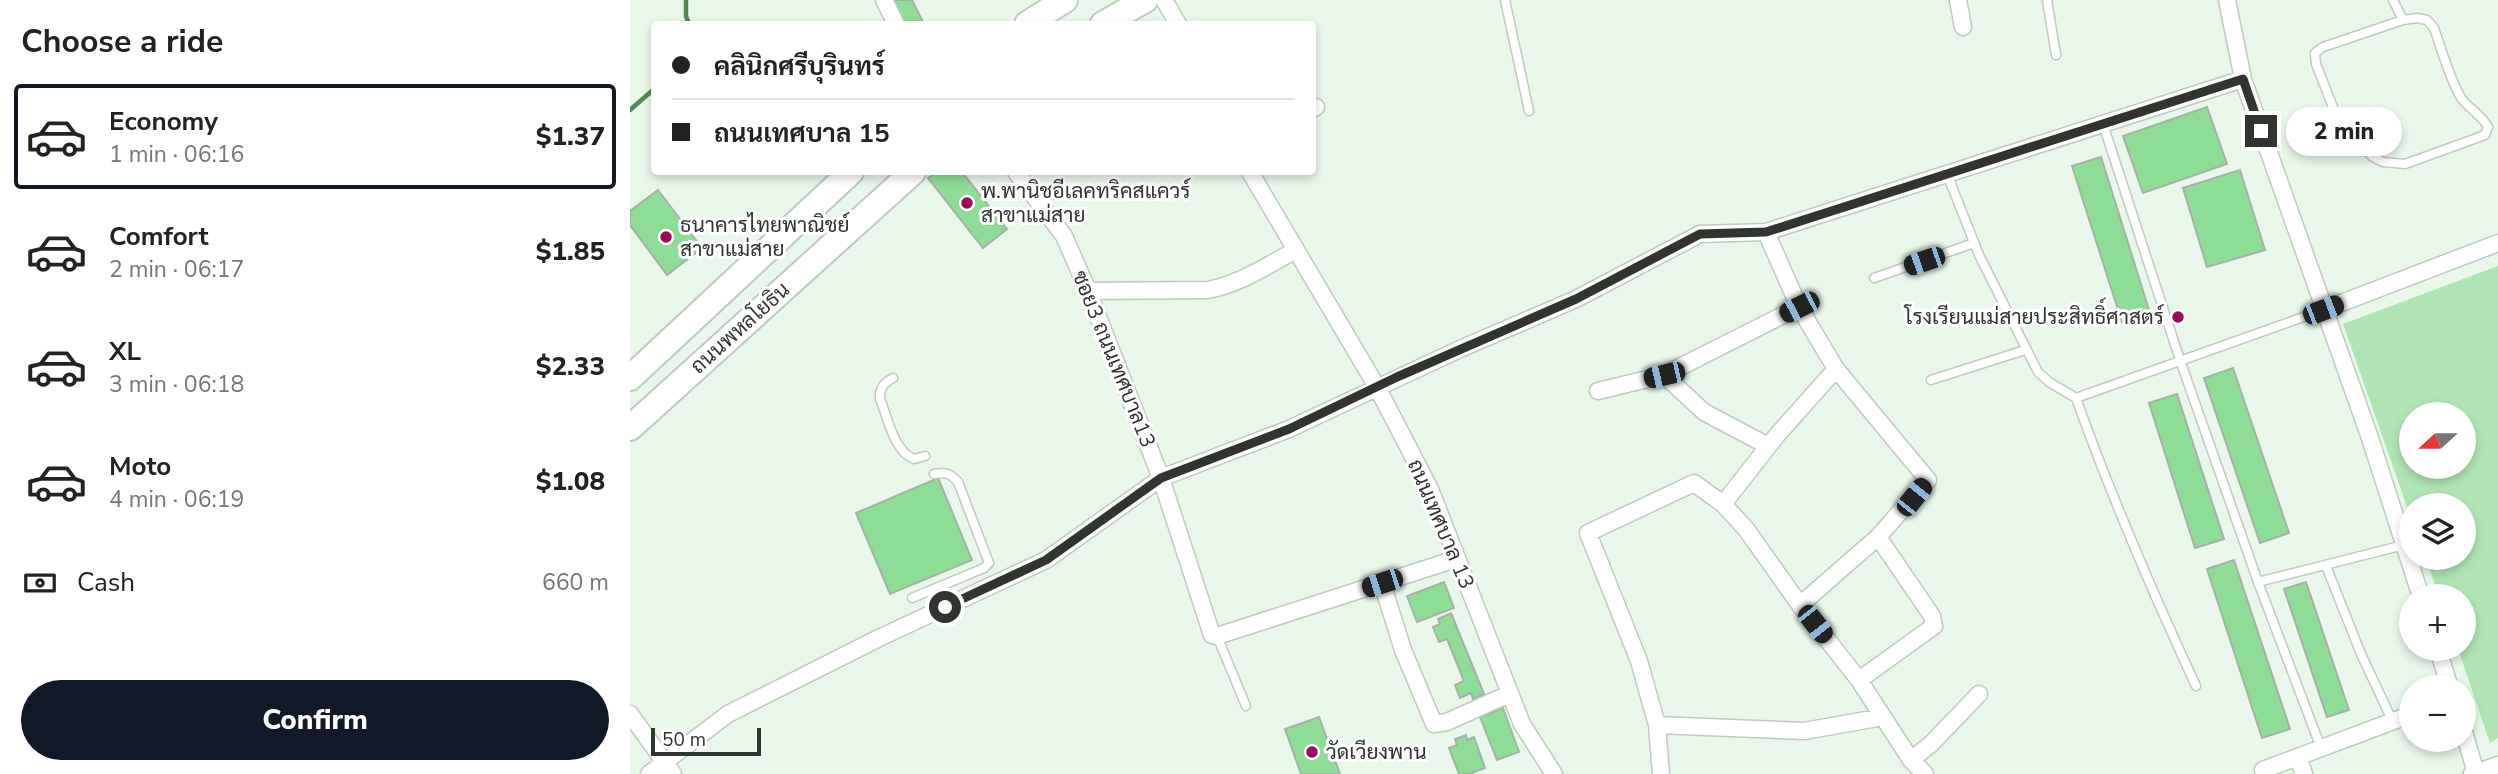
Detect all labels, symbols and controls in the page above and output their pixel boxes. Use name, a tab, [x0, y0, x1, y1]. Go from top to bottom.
text: Choose a ride	[21, 20, 223, 63]
text: คลินิกศรีบุรินทร์	[714, 49, 885, 84]
text: Economy	[109, 104, 218, 139]
icon: car	[25, 105, 88, 168]
callout: 2 min	[2286, 106, 2401, 156]
route end	[2245, 115, 2277, 147]
text: ถนนเทศบาล 15	[714, 116, 890, 151]
text: 2 min	[2314, 116, 2374, 147]
text: $1.37	[536, 119, 605, 154]
text: 1 min · 06:16	[109, 139, 244, 170]
place label: พ.พานิชอีเลคทริคสแควร์ สาขาแม่สาย	[981, 177, 1191, 229]
marker: พ.พานิชอีเลคทริคสแควร์ สาขาแม่สาย	[959, 195, 975, 211]
place label: ธนาคารไทยพาณิชย์ สาขาแม่สาย	[680, 211, 849, 263]
text: Comfort	[109, 219, 209, 254]
icon: car	[25, 220, 88, 283]
marker: ธนาคารไทยพาณิชย์ สาขาแม่สาย	[658, 229, 674, 245]
text: $1.85	[536, 234, 605, 269]
car	[1901, 244, 1948, 278]
text: 2 min · 06:17	[109, 254, 244, 285]
street label: ซอย3 ถนนเทศบาล13	[1066, 266, 1162, 452]
street label: ถนนพหลโยธิน	[684, 276, 796, 380]
car	[1776, 288, 1823, 326]
car	[2300, 293, 2347, 327]
place label: โรงเรียนแม่สายประสิทธิ์ศาสตร์	[1903, 297, 2164, 331]
marker: โรงเรียนแม่สายประสิทธิ์ศาสตร์	[2170, 309, 2186, 325]
text: XL	[109, 334, 141, 369]
icon: car	[25, 335, 88, 398]
text: $2.33	[536, 349, 605, 384]
car	[1642, 360, 1687, 390]
text: 3 min · 06:18	[109, 369, 244, 400]
north arrow	[2399, 402, 2476, 480]
map controls	[2399, 402, 2476, 752]
text: Moto	[109, 449, 171, 484]
icon: car	[25, 450, 88, 513]
street label: ถนนเทศบาล 13	[1401, 455, 1481, 593]
text: $1.08	[536, 464, 605, 499]
car	[1893, 474, 1936, 520]
text: 4 min · 06:19	[109, 484, 244, 515]
button: layers	[2399, 493, 2476, 570]
icon: cash	[21, 564, 59, 602]
text: Cash	[77, 565, 135, 600]
text: 660 m	[542, 567, 609, 598]
car	[1359, 567, 1406, 599]
button: +	[2399, 584, 2476, 661]
route start	[929, 591, 961, 623]
car	[1794, 601, 1837, 647]
button: −	[2399, 675, 2476, 752]
button: Confirm	[21, 680, 609, 760]
scale bar	[651, 725, 761, 757]
text: 50 m	[662, 727, 706, 753]
place label: วัดเวียงพาน	[1326, 738, 1427, 766]
marker: วัดเวียงพาน	[1304, 744, 1320, 760]

